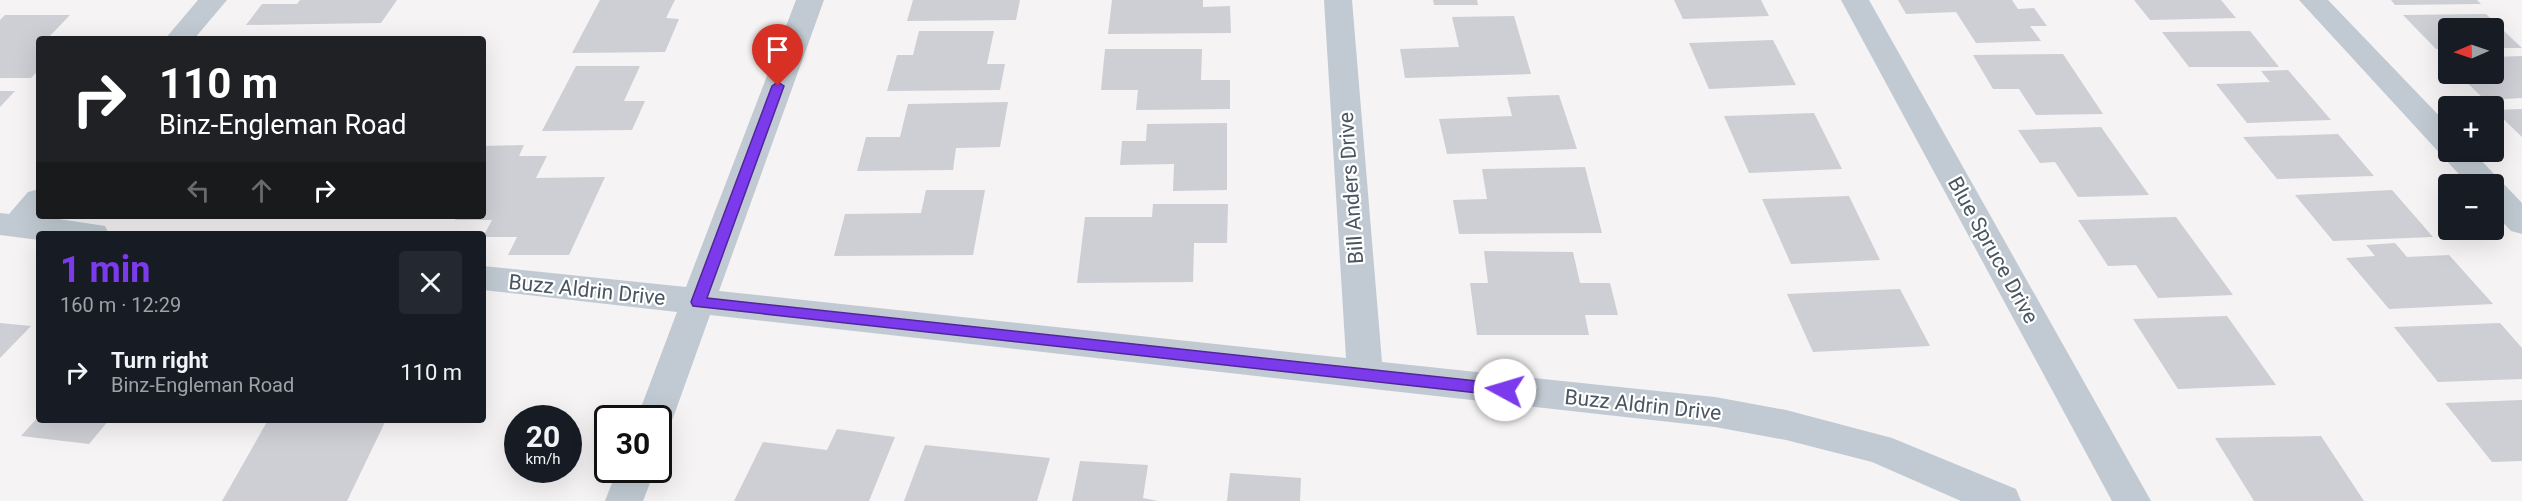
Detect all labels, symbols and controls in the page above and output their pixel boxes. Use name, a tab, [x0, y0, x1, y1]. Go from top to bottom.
north arrow	[2438, 18, 2504, 84]
map controls	[2438, 18, 2504, 240]
pin	[752, 24, 803, 86]
icon: arrive	[761, 33, 794, 66]
text: 110 m	[159, 59, 278, 108]
icon: right	[60, 60, 138, 138]
button: +	[2438, 96, 2504, 162]
text: Binz-Engleman Road	[159, 109, 406, 141]
street label: Bill Anders Drive	[1334, 111, 1368, 265]
street label: Blue Spruce Drive	[1943, 173, 2043, 327]
icon: left	[182, 174, 215, 207]
icon: ahead	[245, 174, 278, 207]
icon: right	[308, 174, 341, 207]
button: −	[2438, 174, 2504, 240]
text: 1 min	[60, 249, 151, 291]
button: close	[399, 251, 462, 314]
street label: Buzz Aldrin Drive	[507, 270, 667, 310]
text: 160 m · 12:29	[60, 293, 181, 317]
text: Turn right	[111, 348, 208, 373]
icon: right	[60, 356, 93, 389]
position arrow	[1473, 358, 1537, 422]
text: 110 m	[400, 360, 462, 385]
text: Binz-Engleman Road	[111, 373, 294, 397]
street label: Buzz Aldrin Drive	[1563, 385, 1723, 425]
speed limit sign: 30	[594, 405, 672, 483]
text: 20	[526, 419, 560, 454]
text: km/h	[525, 450, 561, 468]

